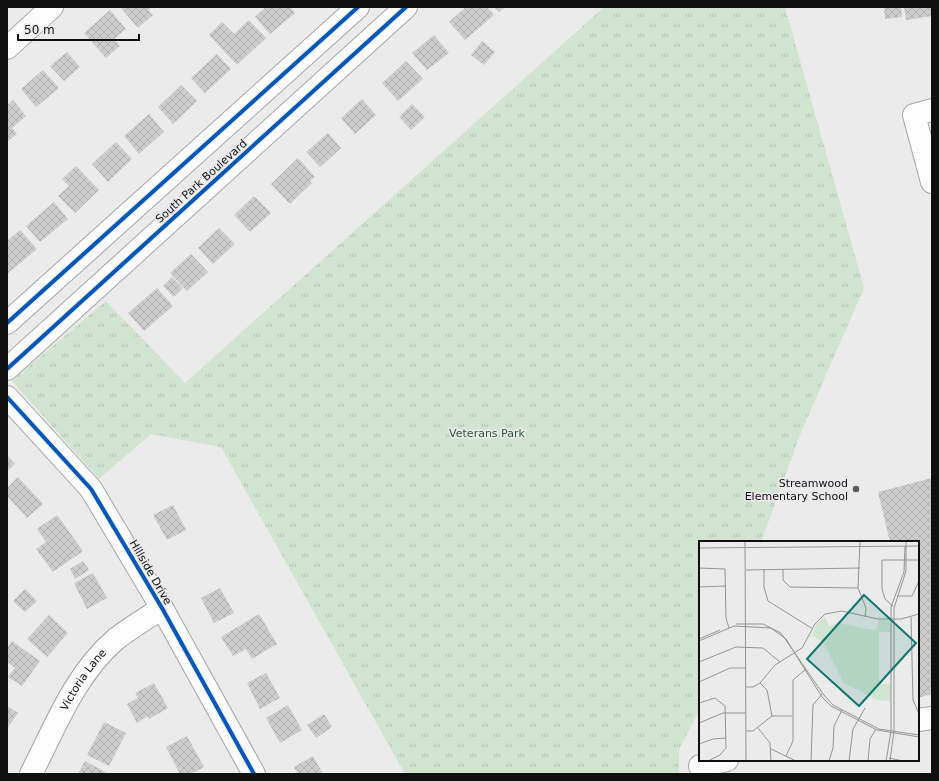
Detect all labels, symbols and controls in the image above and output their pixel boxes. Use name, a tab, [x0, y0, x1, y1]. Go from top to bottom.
scale bar	[18, 16, 139, 42]
text: 50 m	[24, 23, 55, 37]
street label: South Park Boulevard	[153, 137, 250, 226]
park label: Veterans Park	[449, 427, 526, 440]
place label: Streamwood Elementary School	[745, 477, 848, 503]
marker: Streamwood Elementary School	[851, 484, 861, 494]
street label: Hillside Drive	[127, 537, 175, 607]
inset map	[699, 541, 919, 761]
street label: Victoria Lane	[58, 646, 109, 713]

